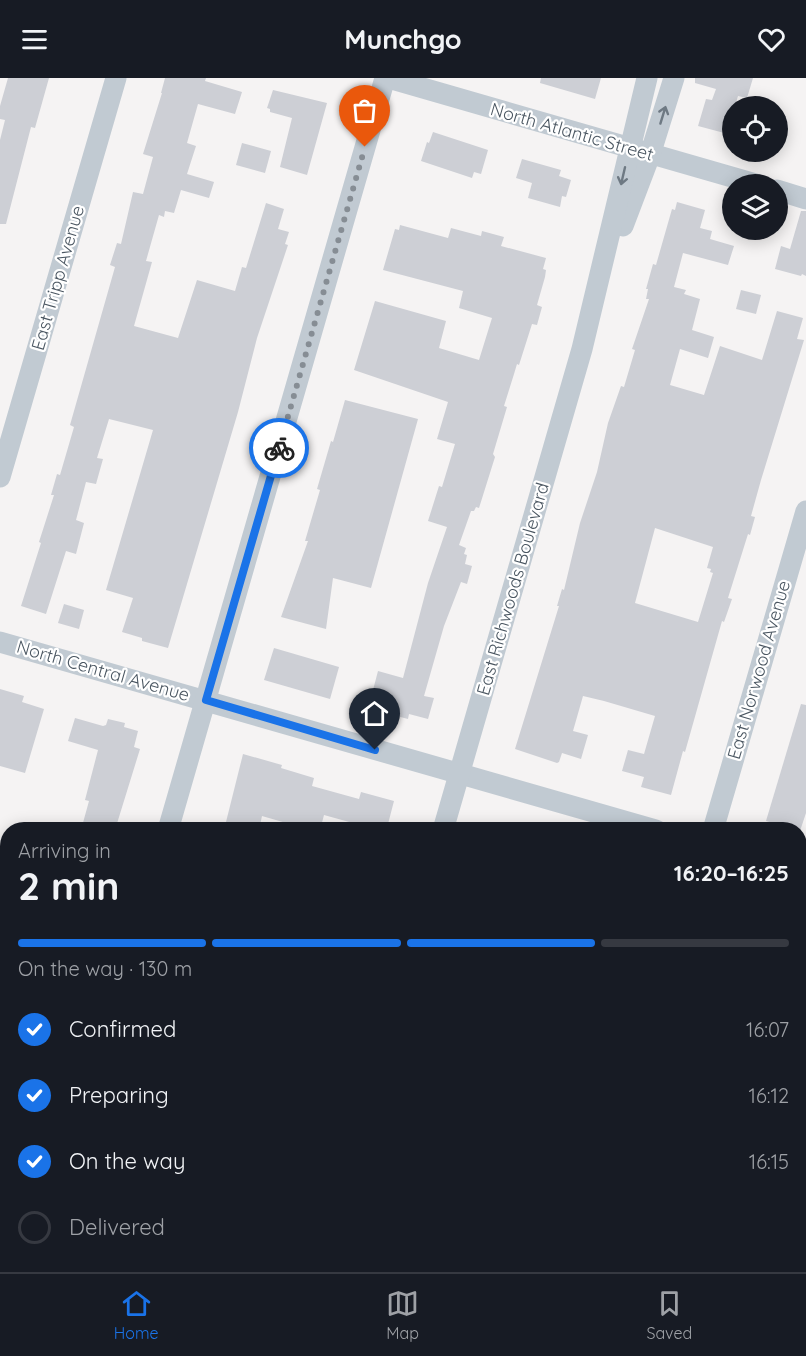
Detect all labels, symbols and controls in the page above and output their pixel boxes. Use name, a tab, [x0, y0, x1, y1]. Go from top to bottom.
text: Munchgo	[344, 22, 462, 56]
icon: menu	[18, 23, 51, 56]
icon: heart	[755, 23, 788, 56]
pin	[339, 85, 390, 147]
icon: bag	[348, 94, 381, 127]
map controls	[722, 96, 788, 240]
button: locate	[722, 96, 788, 162]
street label: North Atlantic Street	[488, 97, 656, 166]
one-way arrow	[658, 106, 669, 125]
one-way arrow	[617, 166, 629, 185]
button: layers	[722, 174, 788, 240]
street label: East Tripp Avenue	[26, 203, 89, 353]
courier	[249, 418, 309, 478]
icon: bike	[263, 432, 296, 465]
street label: East Richwoods Boulevard	[471, 480, 554, 698]
street label: East Norwood Avenue	[722, 578, 795, 762]
street label: North Central Avenue	[14, 635, 192, 706]
pin	[349, 688, 400, 750]
icon: home	[358, 697, 391, 730]
text: Arriving in	[18, 838, 111, 863]
text: 16:20–16:25	[674, 859, 789, 887]
text: 2 min	[18, 861, 120, 910]
text: On the way · 130 m	[18, 956, 192, 981]
icon: check	[18, 1013, 51, 1046]
text: Confirmed	[69, 1015, 176, 1043]
text: 16:07	[746, 1017, 789, 1042]
icon: check	[18, 1079, 51, 1112]
text: Preparing	[69, 1081, 169, 1109]
text: 16:12	[749, 1083, 789, 1108]
icon: check	[18, 1145, 51, 1178]
text: On the way	[69, 1147, 185, 1175]
text: 16:15	[749, 1149, 789, 1174]
text: Delivered	[69, 1213, 165, 1241]
tab: Home	[114, 1287, 159, 1343]
tab: Map	[386, 1287, 419, 1343]
tab: Saved	[647, 1287, 692, 1343]

